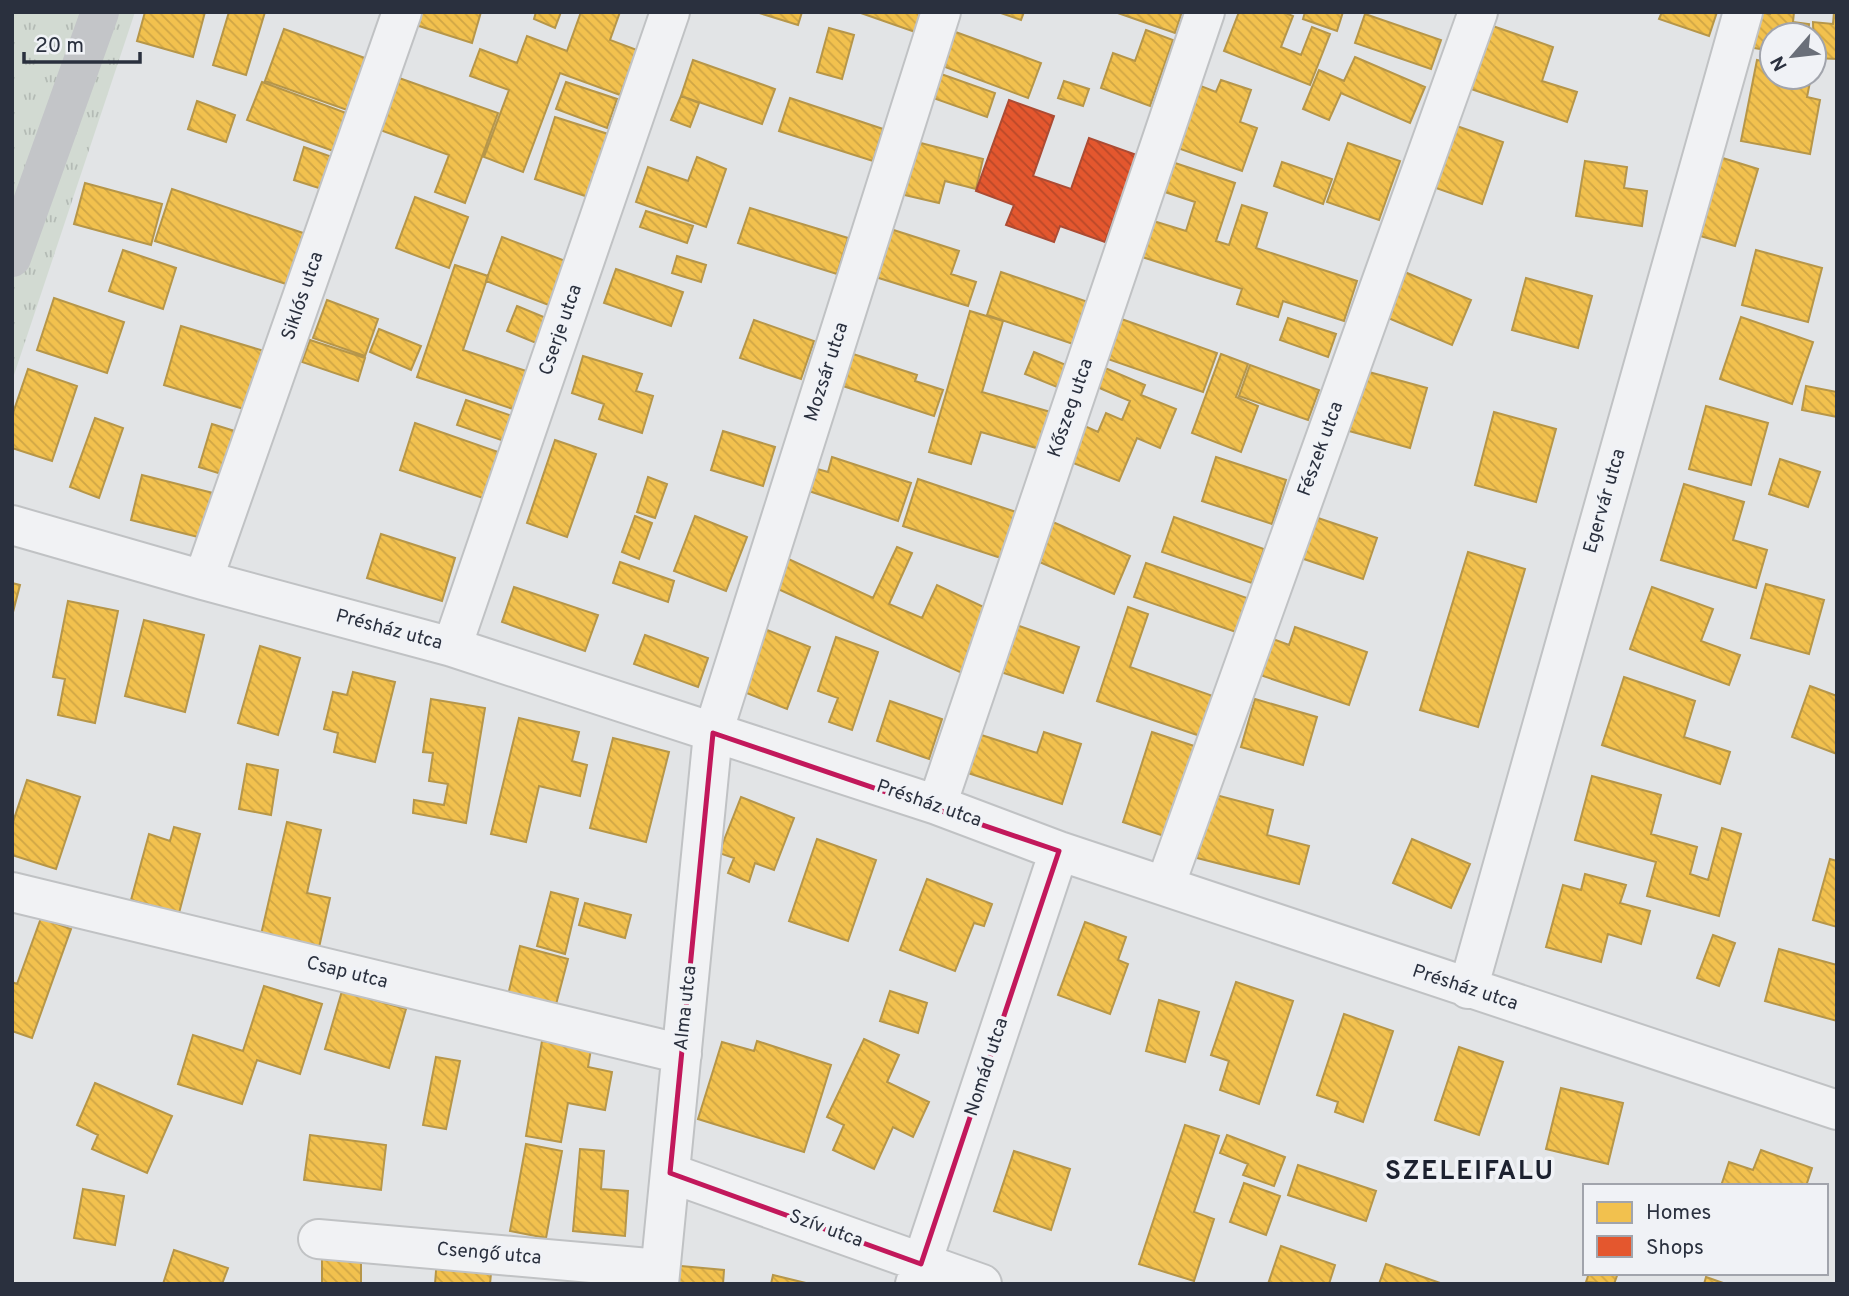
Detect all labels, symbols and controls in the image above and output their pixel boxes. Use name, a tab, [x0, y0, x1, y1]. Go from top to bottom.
scale bar	[24, 21, 140, 65]
north arrow	[1758, 21, 1828, 91]
text: 20 m	[35, 33, 84, 60]
text: N	[1766, 51, 1794, 75]
street label: Siklós utca	[277, 248, 329, 344]
street label: Cserje utca	[534, 281, 588, 379]
street label: Mozsár utca	[800, 319, 854, 425]
street label: Kőszeg utca	[1043, 355, 1099, 461]
street label: Fészek utca	[1293, 398, 1349, 500]
street label: Egervár utca	[1579, 446, 1631, 556]
street label: Présház utca	[333, 604, 445, 656]
street label: Présház utca	[873, 775, 985, 833]
street label: Csap utca	[304, 951, 390, 995]
street label: Présház utca	[1409, 960, 1521, 1016]
street label: Alma utca	[670, 964, 702, 1052]
street label: Nomád utca	[960, 1015, 1014, 1119]
district label: SZELEIFALU	[1385, 1156, 1555, 1189]
legend	[1583, 1184, 1828, 1275]
text: Homes	[1646, 1200, 1711, 1227]
street label: Szív utca	[786, 1205, 866, 1253]
text: Shops	[1646, 1235, 1704, 1262]
street label: Csengő utca	[436, 1237, 542, 1271]

